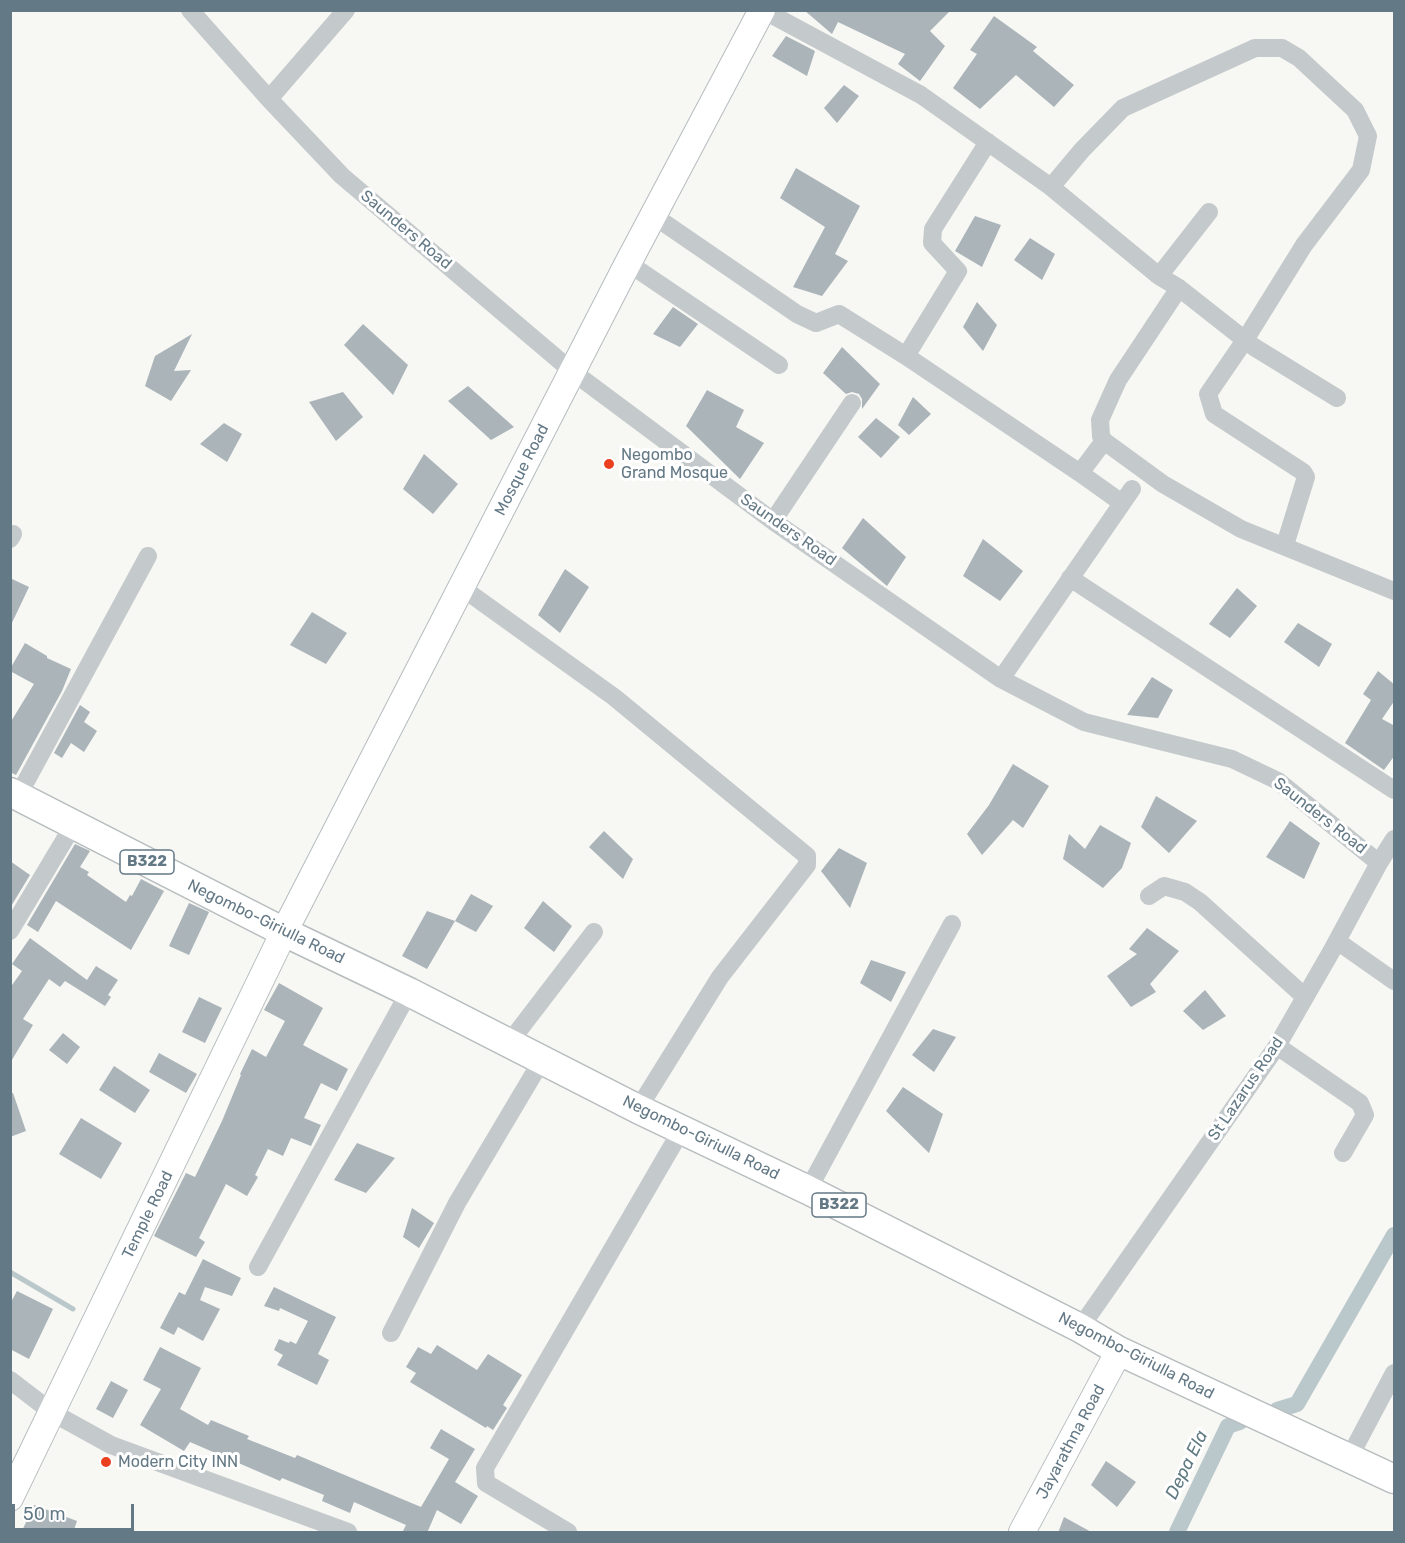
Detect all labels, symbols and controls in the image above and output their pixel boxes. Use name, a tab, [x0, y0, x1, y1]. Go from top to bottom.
street label: Saunders Road	[357, 186, 455, 274]
street label: Mosque Road	[491, 421, 553, 519]
place label: Negombo Grand Mosque	[621, 445, 728, 483]
marker: Negombo Grand Mosque	[602, 457, 616, 471]
street label: Saunders Road	[736, 490, 840, 570]
street label: Saunders Road	[1270, 774, 1370, 858]
road number: B322	[120, 850, 174, 874]
street label: Negombo-Giriulla Road	[184, 876, 348, 968]
street label: St Lazarus Road	[1204, 1034, 1288, 1144]
street label: Negombo-Giriulla Road	[619, 1092, 783, 1184]
street label: Temple Road	[119, 1168, 177, 1262]
road number: B322	[812, 1193, 866, 1217]
street label: Negombo-Giriulla Road	[1055, 1308, 1217, 1404]
street label: Jayarathna Road	[1033, 1381, 1109, 1503]
water label: Depa Ela	[1161, 1427, 1213, 1503]
place label: Modern City INN	[118, 1452, 238, 1472]
marker: Modern City INN	[99, 1455, 113, 1469]
scale bar	[15, 1492, 136, 1530]
text: 50 m	[23, 1503, 66, 1525]

